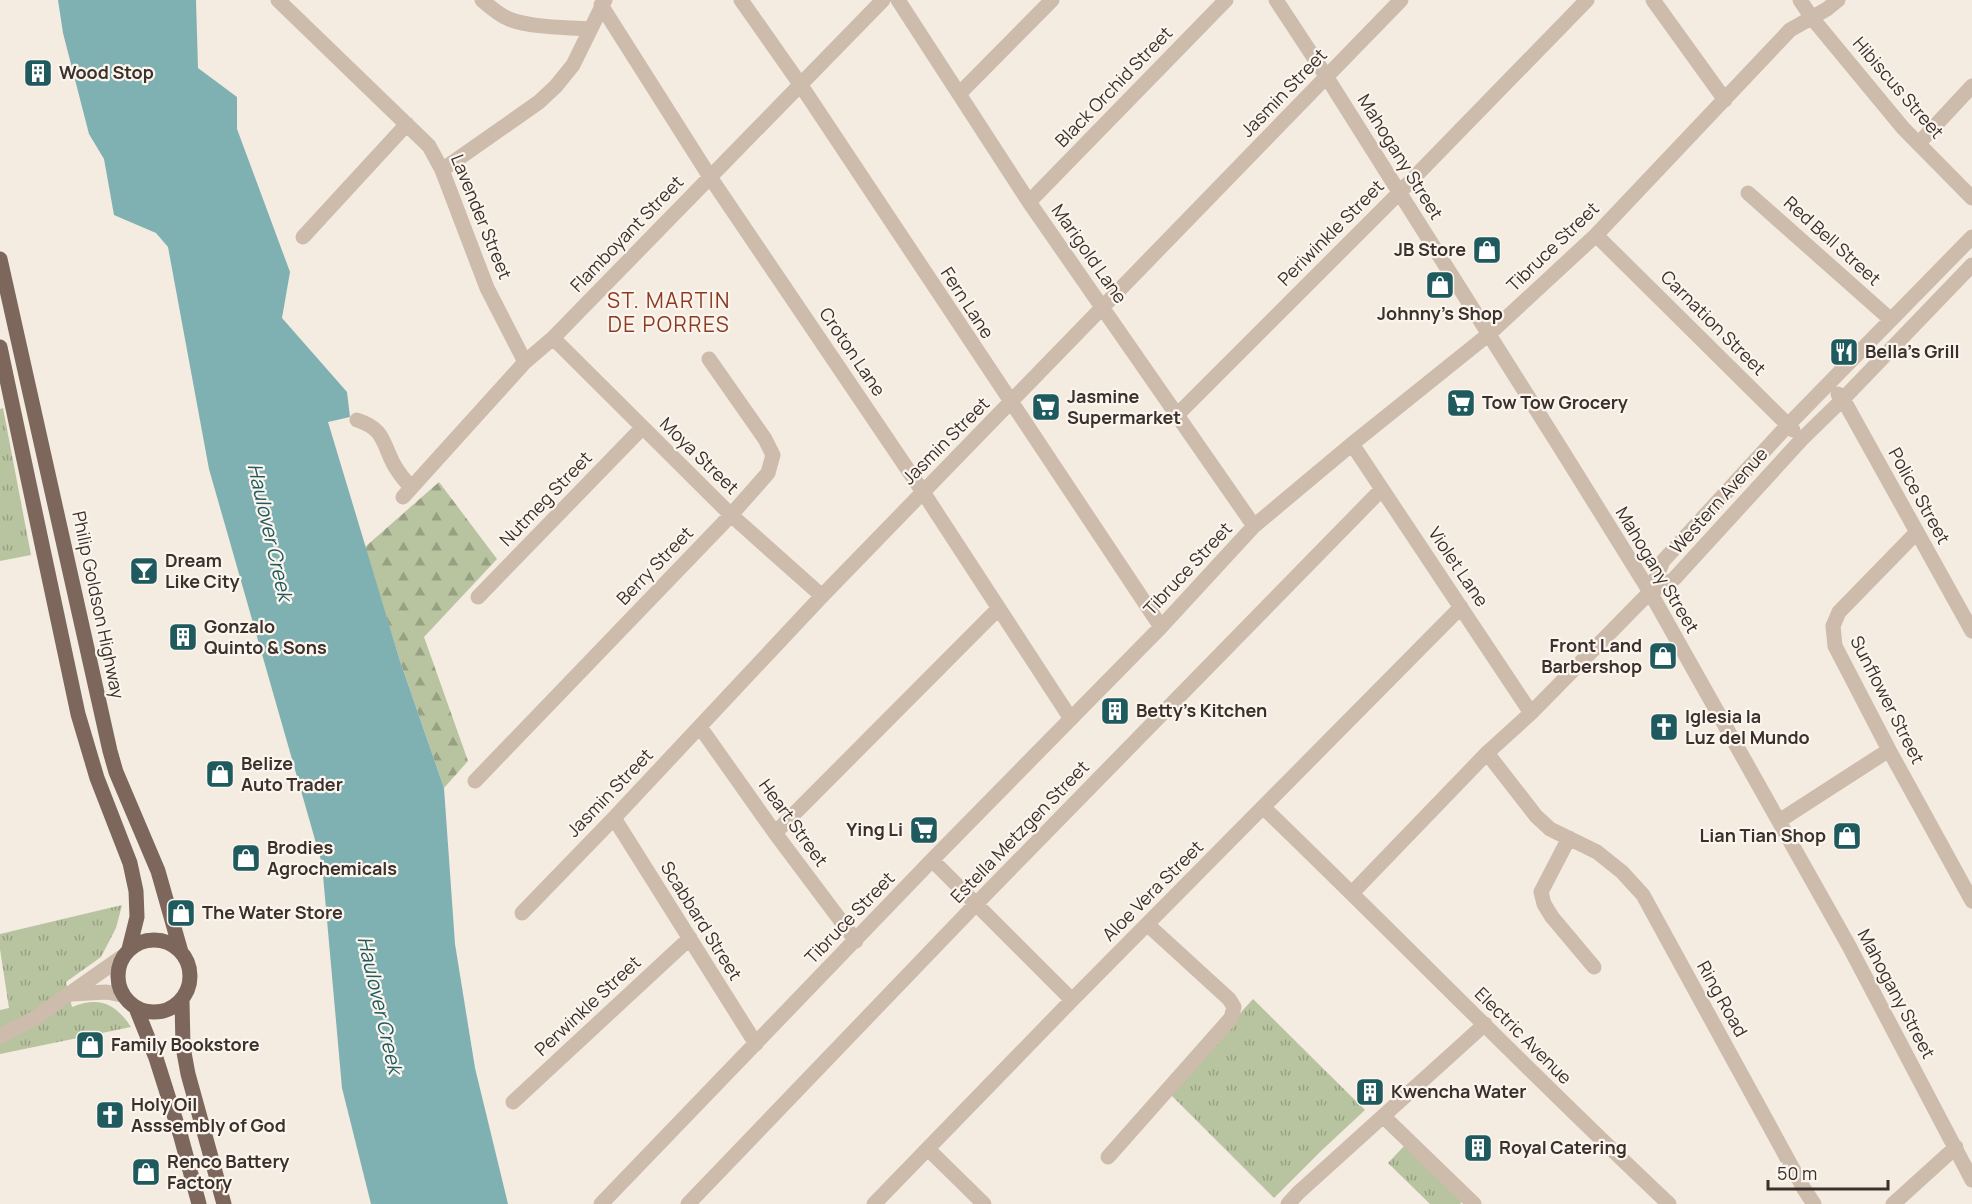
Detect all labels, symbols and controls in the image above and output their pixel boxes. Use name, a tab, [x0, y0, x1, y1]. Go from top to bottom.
street label: Black Orchid Street	[1049, 21, 1177, 152]
street label: Hibiscus Street	[1848, 31, 1950, 143]
street label: Jasmin Street	[1235, 43, 1332, 142]
building icon: Wood Stop	[22, 57, 54, 89]
place label: Wood Stop	[59, 60, 154, 84]
street label: Mahogany Street	[1353, 89, 1449, 224]
street label: Lavender Street	[446, 151, 518, 283]
street label: Flamboyant Street	[565, 170, 688, 297]
street label: Periwinkle Street	[1272, 174, 1389, 291]
street label: Red Bell Street	[1779, 190, 1886, 290]
street label: Tibruce Street	[1501, 196, 1604, 296]
street label: Marigold Lane	[1047, 199, 1133, 308]
shop icon: JB Store	[1471, 234, 1503, 266]
place label: JB Store	[1394, 237, 1466, 261]
street label: Fern Lane	[936, 262, 1000, 343]
street label: Carnation Street	[1656, 265, 1771, 380]
shop icon: Johnny's Shop	[1424, 269, 1456, 301]
district label: ST. MARTIN DE PORRES	[607, 286, 731, 338]
place label: Johnny's Shop	[1377, 301, 1503, 325]
street label: Croton Lane	[814, 302, 891, 400]
restaurant icon: Bella's Grill	[1828, 336, 1860, 368]
place label: Bella's Grill	[1865, 339, 1960, 363]
place label: Jasmine Supermarket	[1067, 384, 1181, 429]
supermarket icon: Tow Tow Grocery	[1445, 387, 1477, 419]
place label: Tow Tow Grocery	[1482, 390, 1628, 414]
street label: Jasmin Street	[896, 391, 994, 489]
supermarket icon: Jasmine Supermarket	[1030, 391, 1062, 423]
street label: Moya Street	[655, 412, 744, 499]
street label: Western Avenue	[1664, 442, 1773, 559]
street label: Police Street	[1884, 443, 1956, 548]
street label: Nutmeg Street	[494, 446, 597, 551]
water label: Haulover Creek	[242, 461, 300, 606]
street label: Mahogany Street	[1611, 502, 1705, 637]
street label: Philip Goldson Highway	[67, 509, 131, 701]
street label: Tibruce Street	[1138, 516, 1237, 620]
street label: Berry Street	[611, 521, 698, 610]
street label: Violet Lane	[1423, 522, 1494, 611]
place label: Dream Like City	[165, 548, 240, 593]
bar icon: Dream Like City	[128, 555, 160, 587]
place label: Gonzalo Quinto & Sons	[204, 614, 327, 659]
building icon: Gonzalo Quinto & Sons	[167, 621, 199, 653]
street label: Sunflower Street	[1845, 631, 1931, 768]
place label: Front Land Barbershop	[1541, 633, 1642, 678]
shop icon: Front Land Barbershop	[1647, 640, 1679, 672]
building icon: Betty's Kitchen	[1099, 695, 1131, 727]
place label: Betty's Kitchen	[1136, 698, 1267, 722]
place label: Iglesia la Luz del Mundo	[1685, 704, 1810, 749]
church icon: Iglesia la Luz del Mundo	[1648, 711, 1680, 743]
street label: Jasmin Street	[561, 743, 658, 842]
place label: Belize Auto Trader	[241, 751, 343, 796]
street label: Estella Metzgen Street	[945, 755, 1094, 908]
shop icon: Belize Auto Trader	[204, 758, 236, 790]
street label: Heart Street	[754, 774, 834, 871]
supermarket icon: Ying Li	[908, 814, 940, 846]
place label: Ying Li	[846, 817, 903, 841]
shop icon: Lian Tian Shop	[1831, 820, 1863, 852]
place label: Lian Tian Shop	[1700, 823, 1826, 847]
place label: Brodies Agrochemicals	[267, 835, 397, 880]
street label: Aloe Vera Street	[1097, 835, 1208, 946]
shop icon: Brodies Agrochemicals	[230, 842, 262, 874]
street label: Scabbard Street	[656, 857, 748, 984]
street label: Tibruce Street	[799, 866, 899, 969]
shop icon: The Water Store	[165, 897, 197, 929]
place label: The Water Store	[202, 900, 343, 924]
street label: Mahogany Street	[1853, 925, 1941, 1062]
water label: Haulover Creek	[352, 934, 410, 1079]
street label: Perwinkle Street	[529, 950, 645, 1061]
street label: Ring Road	[1692, 956, 1754, 1041]
street label: Electric Avenue	[1470, 982, 1577, 1089]
shop icon: Family Bookstore	[74, 1029, 106, 1061]
place label: Family Bookstore	[111, 1032, 260, 1056]
building icon: Kwencha Water	[1354, 1076, 1386, 1108]
place label: Kwencha Water	[1391, 1079, 1526, 1103]
place label: Holy Oil Asssembly of God	[131, 1092, 286, 1137]
church icon: Holy Oil Asssembly of God	[94, 1099, 126, 1131]
building icon: Royal Catering	[1462, 1132, 1494, 1164]
place label: Royal Catering	[1499, 1135, 1627, 1159]
place label: Renco Battery Factory	[167, 1149, 289, 1194]
scale bar	[1768, 1153, 1888, 1191]
shop icon: Renco Battery Factory	[130, 1156, 162, 1188]
text: 50 m	[1777, 1161, 1817, 1185]

